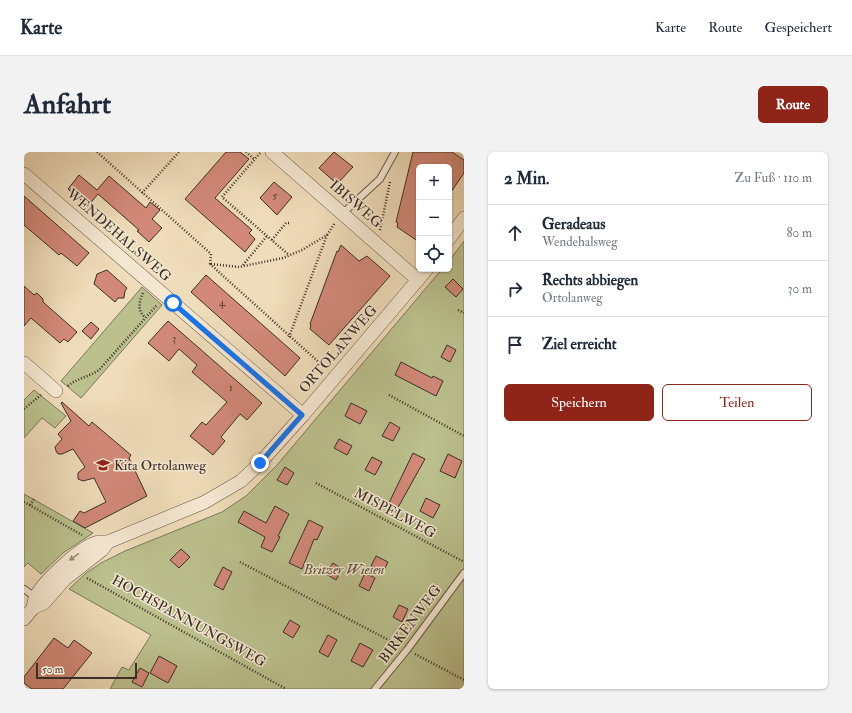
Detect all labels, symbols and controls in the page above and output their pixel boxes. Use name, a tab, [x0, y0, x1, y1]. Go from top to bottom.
text: Karte	[20, 16, 62, 40]
text: Karte	[655, 19, 686, 36]
text: Route	[708, 19, 742, 36]
text: Gespeichert	[764, 19, 832, 36]
button: Route	[758, 86, 828, 123]
text: Anfahrt	[24, 87, 111, 122]
map controls	[416, 164, 452, 272]
button: +	[416, 164, 452, 200]
text: 2 Min.	[504, 168, 549, 189]
text: Zu Fuß · 110 m	[734, 170, 812, 186]
street label: IBISWEG	[326, 176, 386, 232]
street label: WENDEHALSWEG	[63, 184, 175, 285]
house number: 5	[272, 188, 278, 203]
button: −	[416, 200, 452, 236]
text: Geradeaus	[542, 215, 605, 234]
icon: ahead	[504, 222, 526, 244]
text: 80 m	[786, 225, 812, 241]
text: Wendehalsweg	[542, 234, 618, 250]
button: locate	[416, 236, 452, 272]
text: Rechts abbiegen	[542, 271, 638, 290]
icon: right	[504, 278, 526, 300]
text: 30 m	[788, 281, 812, 297]
text: Ortolanweg	[542, 290, 603, 306]
route start	[164, 294, 182, 312]
house number: 4	[219, 295, 226, 310]
street label: ORTOLANWEG	[295, 302, 381, 396]
house number: 3	[172, 331, 176, 346]
icon: arrive	[504, 334, 526, 356]
text: Ziel erreicht	[542, 335, 617, 354]
house number: 1	[229, 380, 233, 395]
button: Speichern	[504, 384, 654, 421]
button: Teilen	[662, 384, 812, 421]
route end	[251, 454, 269, 472]
school or university icon: Kita Ortolanweg	[95, 457, 111, 473]
place label: Kita Ortolanweg	[114, 457, 207, 474]
street label: MISPELWEG	[351, 484, 439, 542]
one-way arrow	[68, 553, 79, 561]
park label: Britzer Wiesen	[302, 561, 385, 578]
street label: HOCHSPANNUNGSWEG	[109, 571, 269, 671]
street label: BIRKENWEG	[375, 581, 445, 666]
scale bar	[36, 661, 137, 680]
text: 50 m	[42, 663, 63, 676]

